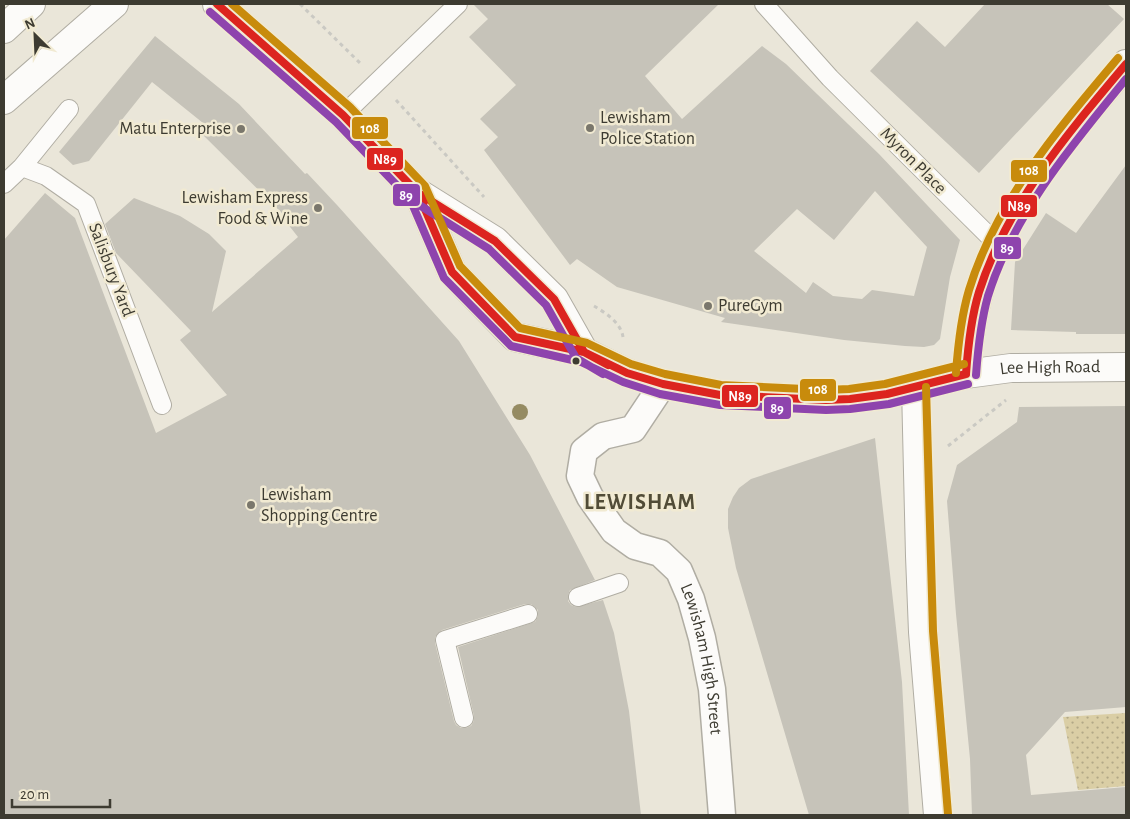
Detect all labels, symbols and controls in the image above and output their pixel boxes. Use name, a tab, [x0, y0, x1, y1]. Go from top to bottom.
north arrow	[10, 10, 60, 60]
text: N	[23, 16, 37, 32]
place label: Lewisham Police Station	[600, 109, 695, 148]
line badge: 108	[351, 116, 389, 140]
place label: Matu Enterprise	[119, 120, 231, 138]
text: 108	[360, 122, 380, 136]
marker: Lewisham Police Station	[584, 122, 596, 134]
marker: Matu Enterprise	[235, 123, 247, 135]
street label: Myron Place	[876, 124, 950, 198]
line badge: N89	[366, 147, 404, 171]
text: N89	[373, 153, 397, 167]
line badge: 108	[1010, 159, 1048, 183]
text: 108	[1019, 164, 1039, 178]
line badge: 89	[392, 183, 421, 207]
place label: Lewisham Express Food & Wine	[182, 189, 308, 228]
text: 89	[399, 189, 413, 203]
line badge: N89	[1000, 194, 1038, 218]
text: N89	[1007, 200, 1031, 214]
marker: Lewisham Express Food & Wine	[312, 202, 324, 214]
street label: Salisbury Yard	[85, 221, 137, 319]
line badge: 89	[993, 236, 1022, 260]
text: 89	[1000, 242, 1014, 256]
place label: PureGym	[718, 297, 783, 315]
marker: PureGym	[702, 300, 714, 312]
unlabelled marker	[571, 356, 581, 366]
street label: Lee High Road	[999, 358, 1100, 378]
line badge: 108	[799, 378, 837, 402]
text: 108	[808, 383, 828, 397]
line badge: N89	[721, 384, 759, 408]
text: N89	[728, 390, 752, 404]
line badge: 89	[763, 396, 792, 420]
text: 89	[770, 402, 784, 416]
place label: Lewisham Shopping Centre	[261, 486, 378, 525]
district label: LEWISHAM	[584, 491, 696, 513]
marker: Lewisham Shopping Centre	[245, 499, 257, 511]
street label: Lewisham High Street	[677, 581, 725, 736]
scale bar	[12, 776, 110, 808]
text: 20 m	[20, 787, 49, 802]

